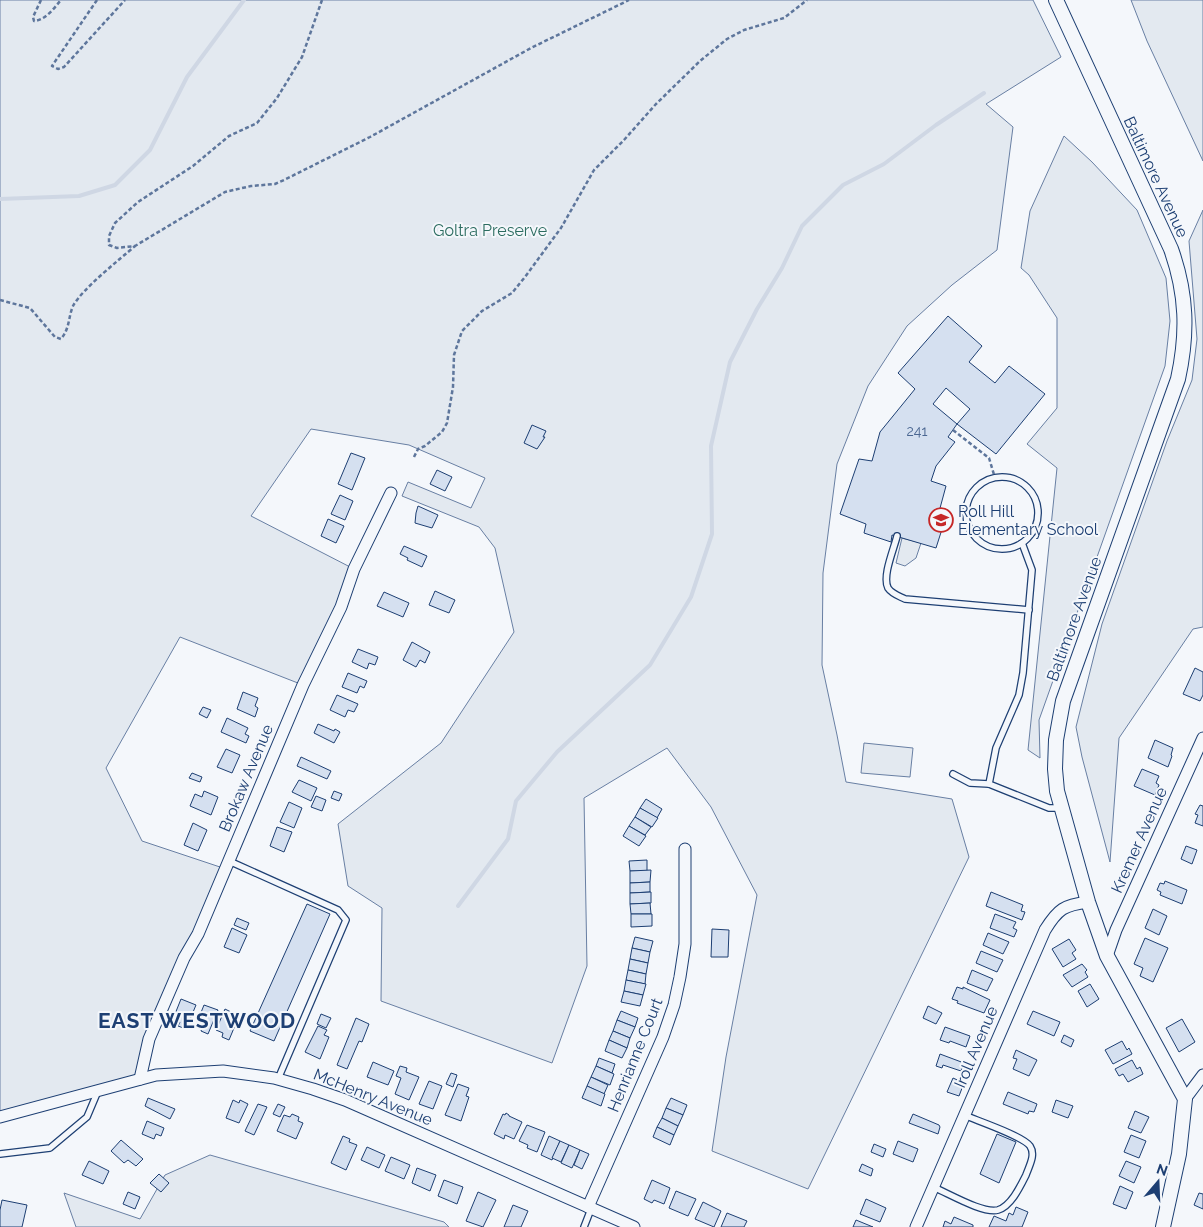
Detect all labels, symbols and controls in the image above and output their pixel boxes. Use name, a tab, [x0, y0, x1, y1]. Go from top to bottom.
street label: Baltimore Avenue	[1120, 113, 1192, 241]
park label: Goltra Preserve	[433, 221, 547, 240]
house number: 241	[907, 423, 927, 439]
place label: Roll Hill Elementary School	[958, 502, 1099, 539]
school or university icon: Roll Hill Elementary School	[928, 507, 954, 533]
street label: Baltimore Avenue	[1043, 554, 1105, 684]
street label: Brokaw Avenue	[215, 721, 277, 835]
street label: Kremer Avenue	[1107, 784, 1171, 896]
street label: Henrianne Court	[603, 995, 667, 1115]
street label: Iroll Avenue	[950, 1003, 1002, 1091]
district label: EAST WESTWOOD	[98, 1008, 296, 1033]
street label: McHenry Avenue	[311, 1064, 435, 1130]
north arrow	[1133, 1157, 1183, 1207]
text: N	[1155, 1160, 1170, 1179]

